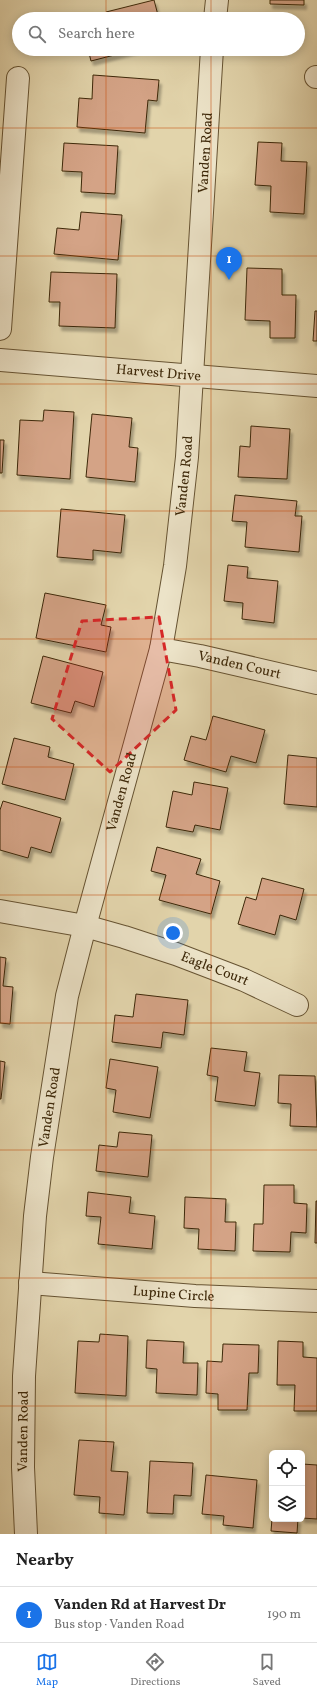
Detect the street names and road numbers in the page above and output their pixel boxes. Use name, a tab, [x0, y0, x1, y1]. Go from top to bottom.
street label: Vanden Road	[194, 112, 218, 194]
street label: Harvest Drive	[115, 360, 202, 386]
street label: Vanden Road	[171, 435, 198, 517]
street label: Vanden Court	[196, 646, 283, 684]
street label: Vanden Road	[102, 750, 142, 834]
street label: Eagle Court	[178, 947, 252, 991]
street label: Vanden Road	[34, 1066, 65, 1149]
street label: Lupine Circle	[132, 1282, 215, 1306]
street label: Vanden Road	[13, 1390, 33, 1472]

